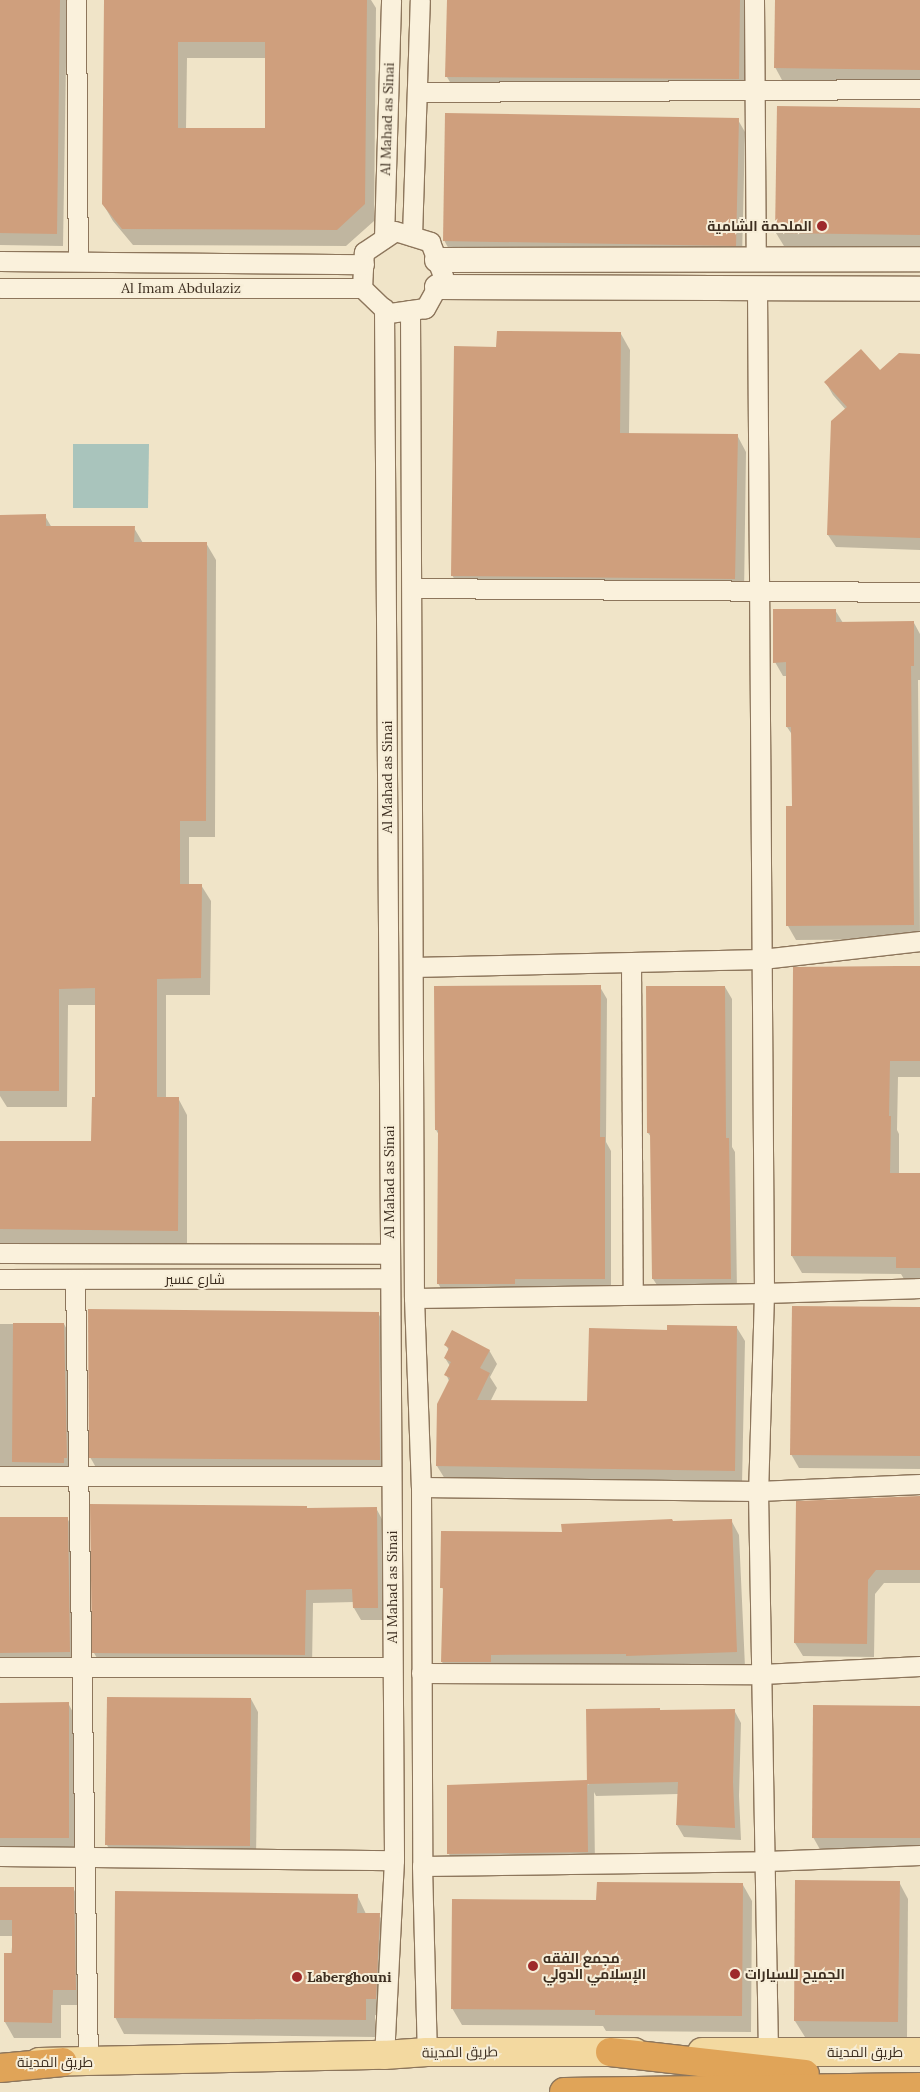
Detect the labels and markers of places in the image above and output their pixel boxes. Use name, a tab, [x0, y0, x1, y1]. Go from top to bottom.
place label: الملحمة الشامية	[707, 218, 812, 234]
marker: الملحمة الشامية	[816, 220, 828, 232]
place label: مجمع الفقه الإسلامي الدولي	[543, 1950, 646, 1982]
marker: مجمع الفقه الإسلامي الدولي	[527, 1960, 539, 1972]
place label: الجميح للسيارات	[745, 1966, 845, 1982]
marker: الجميح للسيارات	[729, 1968, 741, 1980]
place label: Laberghouni	[307, 1969, 391, 1985]
marker: Laberghouni	[291, 1971, 303, 1983]

